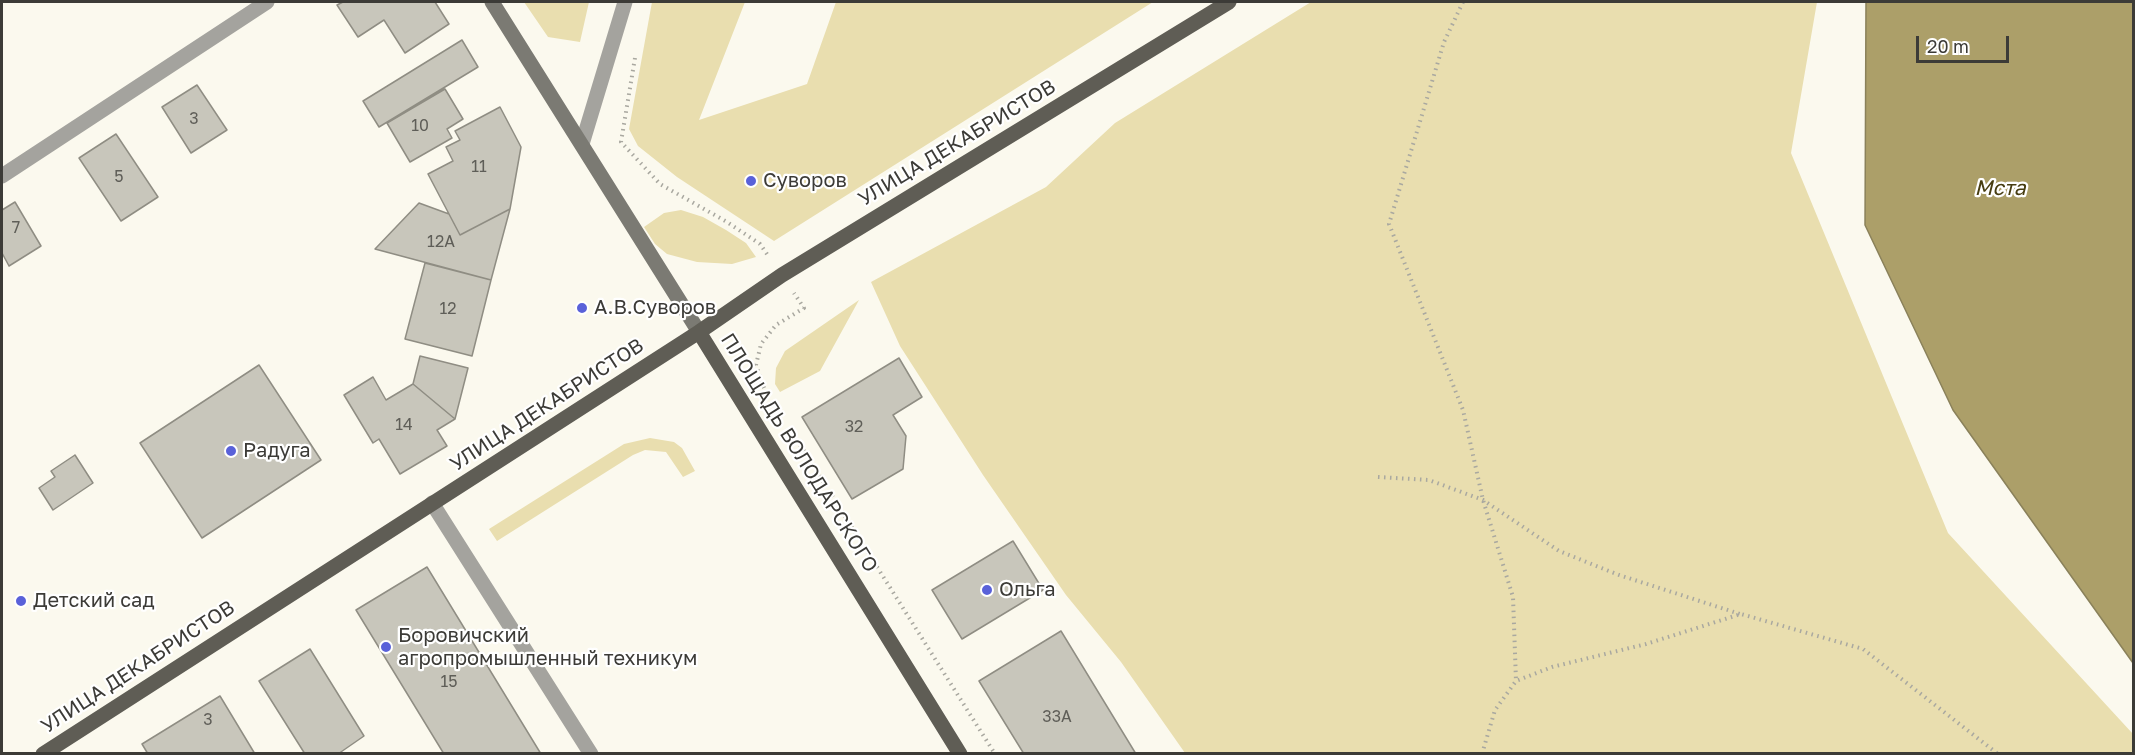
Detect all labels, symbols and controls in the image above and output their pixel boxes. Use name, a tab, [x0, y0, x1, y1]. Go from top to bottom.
scale bar	[1919, 24, 2012, 62]
text: 20 m	[1927, 35, 1969, 57]
street label: УЛИЦА ДЕКАБРИСТОВ	[854, 75, 1060, 211]
house number: 3	[189, 109, 199, 129]
house number: 10	[411, 116, 429, 136]
house number: 11	[471, 157, 487, 177]
house number: 5	[114, 167, 124, 187]
place label: Суворов	[763, 169, 847, 193]
marker: Суворов	[744, 174, 758, 188]
water label: Мста	[1974, 175, 2026, 201]
house number: 7	[12, 218, 20, 238]
house number: 12А	[427, 232, 455, 252]
place label: А.В.Суворов	[594, 296, 716, 320]
house number: 12	[439, 299, 457, 319]
marker: А.В.Суворов	[575, 301, 589, 315]
street label: ПЛОЩАДЬ ВОЛОДАРСКОГО	[715, 329, 883, 577]
street label: УЛИЦА ДЕКАБРИСТОВ	[446, 334, 648, 476]
house number: 14	[395, 415, 413, 435]
house number: 32	[845, 417, 863, 437]
place label: Радуга	[243, 439, 311, 463]
marker: Радуга	[224, 444, 238, 458]
place label: Ольга	[999, 578, 1055, 602]
marker: Ольга	[980, 583, 994, 597]
place label: Детский сад	[33, 589, 154, 613]
marker: Детский сад	[14, 594, 28, 608]
street label: УЛИЦА ДЕКАБРИСТОВ	[37, 596, 239, 738]
place label: Боровичский агропромышленный техникум	[398, 624, 697, 671]
marker: Боровичский агропромышленный техникум	[379, 640, 393, 654]
house number: 15	[440, 672, 458, 692]
house number: 33А	[1042, 707, 1072, 727]
house number: 3	[203, 710, 213, 730]

